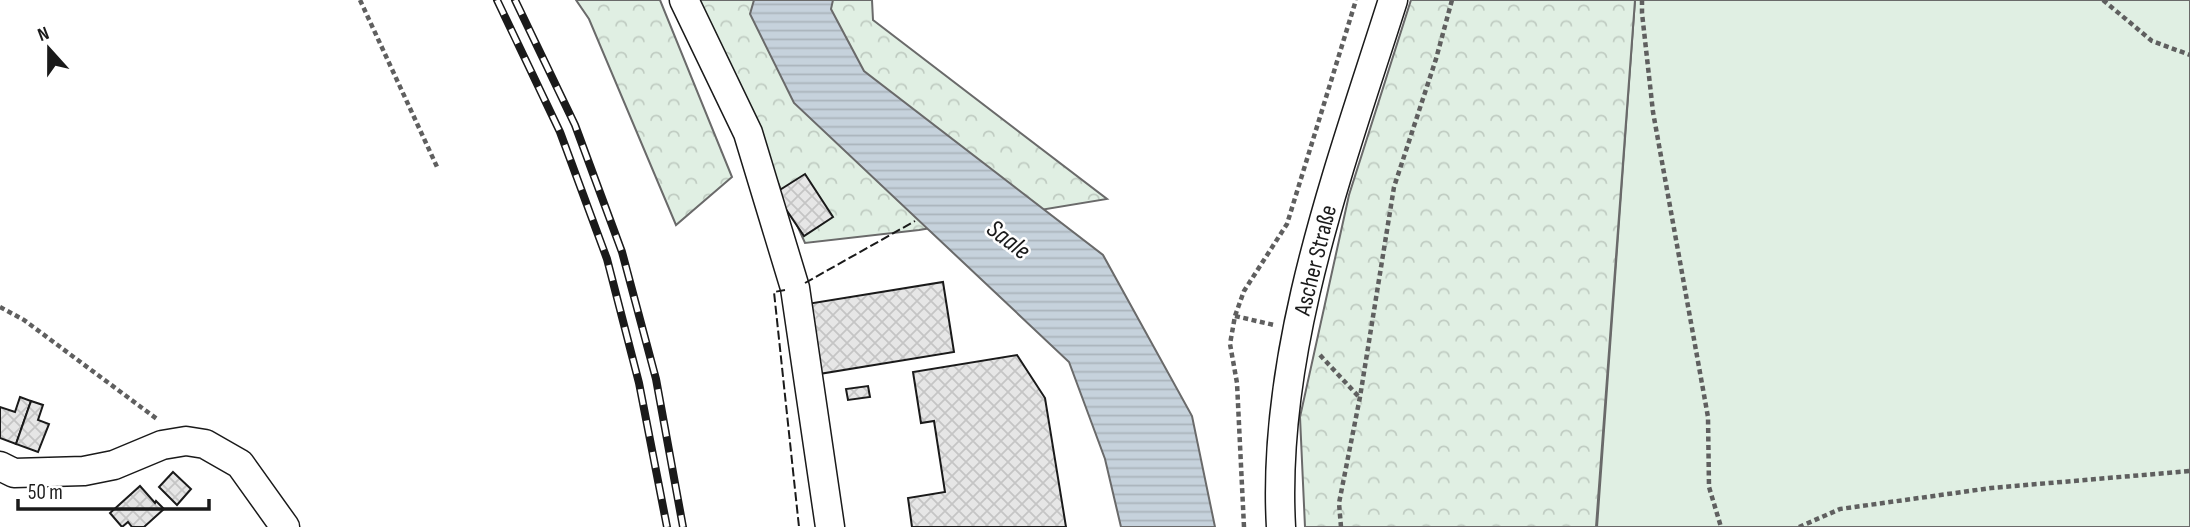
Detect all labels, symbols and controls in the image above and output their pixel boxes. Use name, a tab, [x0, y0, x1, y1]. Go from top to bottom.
north arrow	[14, 14, 84, 84]
text: N	[35, 22, 52, 47]
street label: Ascher Straße	[1288, 202, 1343, 319]
water label: Saale	[980, 214, 1036, 267]
scale bar	[18, 468, 208, 512]
text: 50 m	[28, 480, 63, 505]

